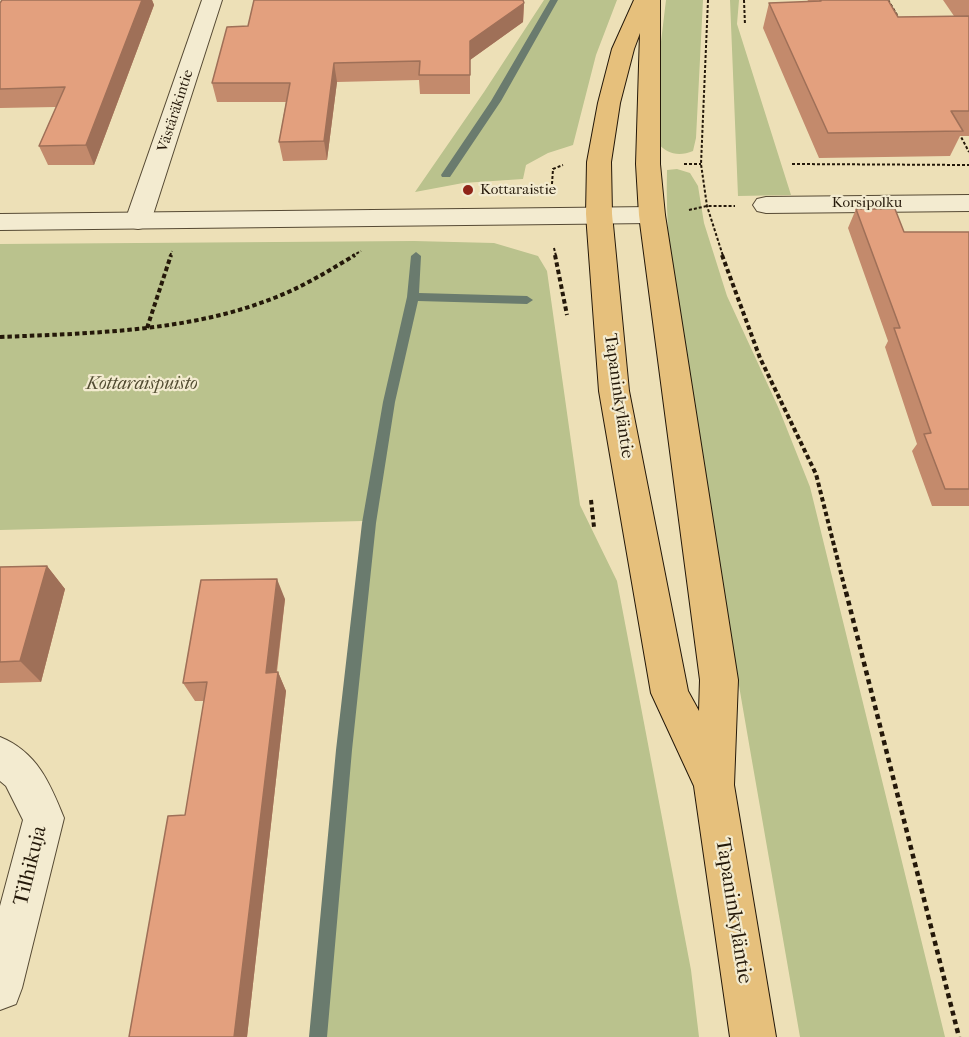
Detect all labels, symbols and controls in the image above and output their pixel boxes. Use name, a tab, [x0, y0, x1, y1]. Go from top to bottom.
street label: Västäräkintie	[154, 68, 198, 154]
place label: Kottaraistie	[480, 181, 556, 199]
marker: Kottaraistie	[461, 183, 475, 197]
street label: Korsipolku	[832, 194, 902, 212]
street label: Tapaninkyläntie	[599, 332, 637, 460]
park label: Kottaraispuisto	[86, 374, 198, 396]
street label: Tilhikuja	[9, 823, 53, 909]
street label: Tapaninkyläntie	[709, 836, 757, 986]

